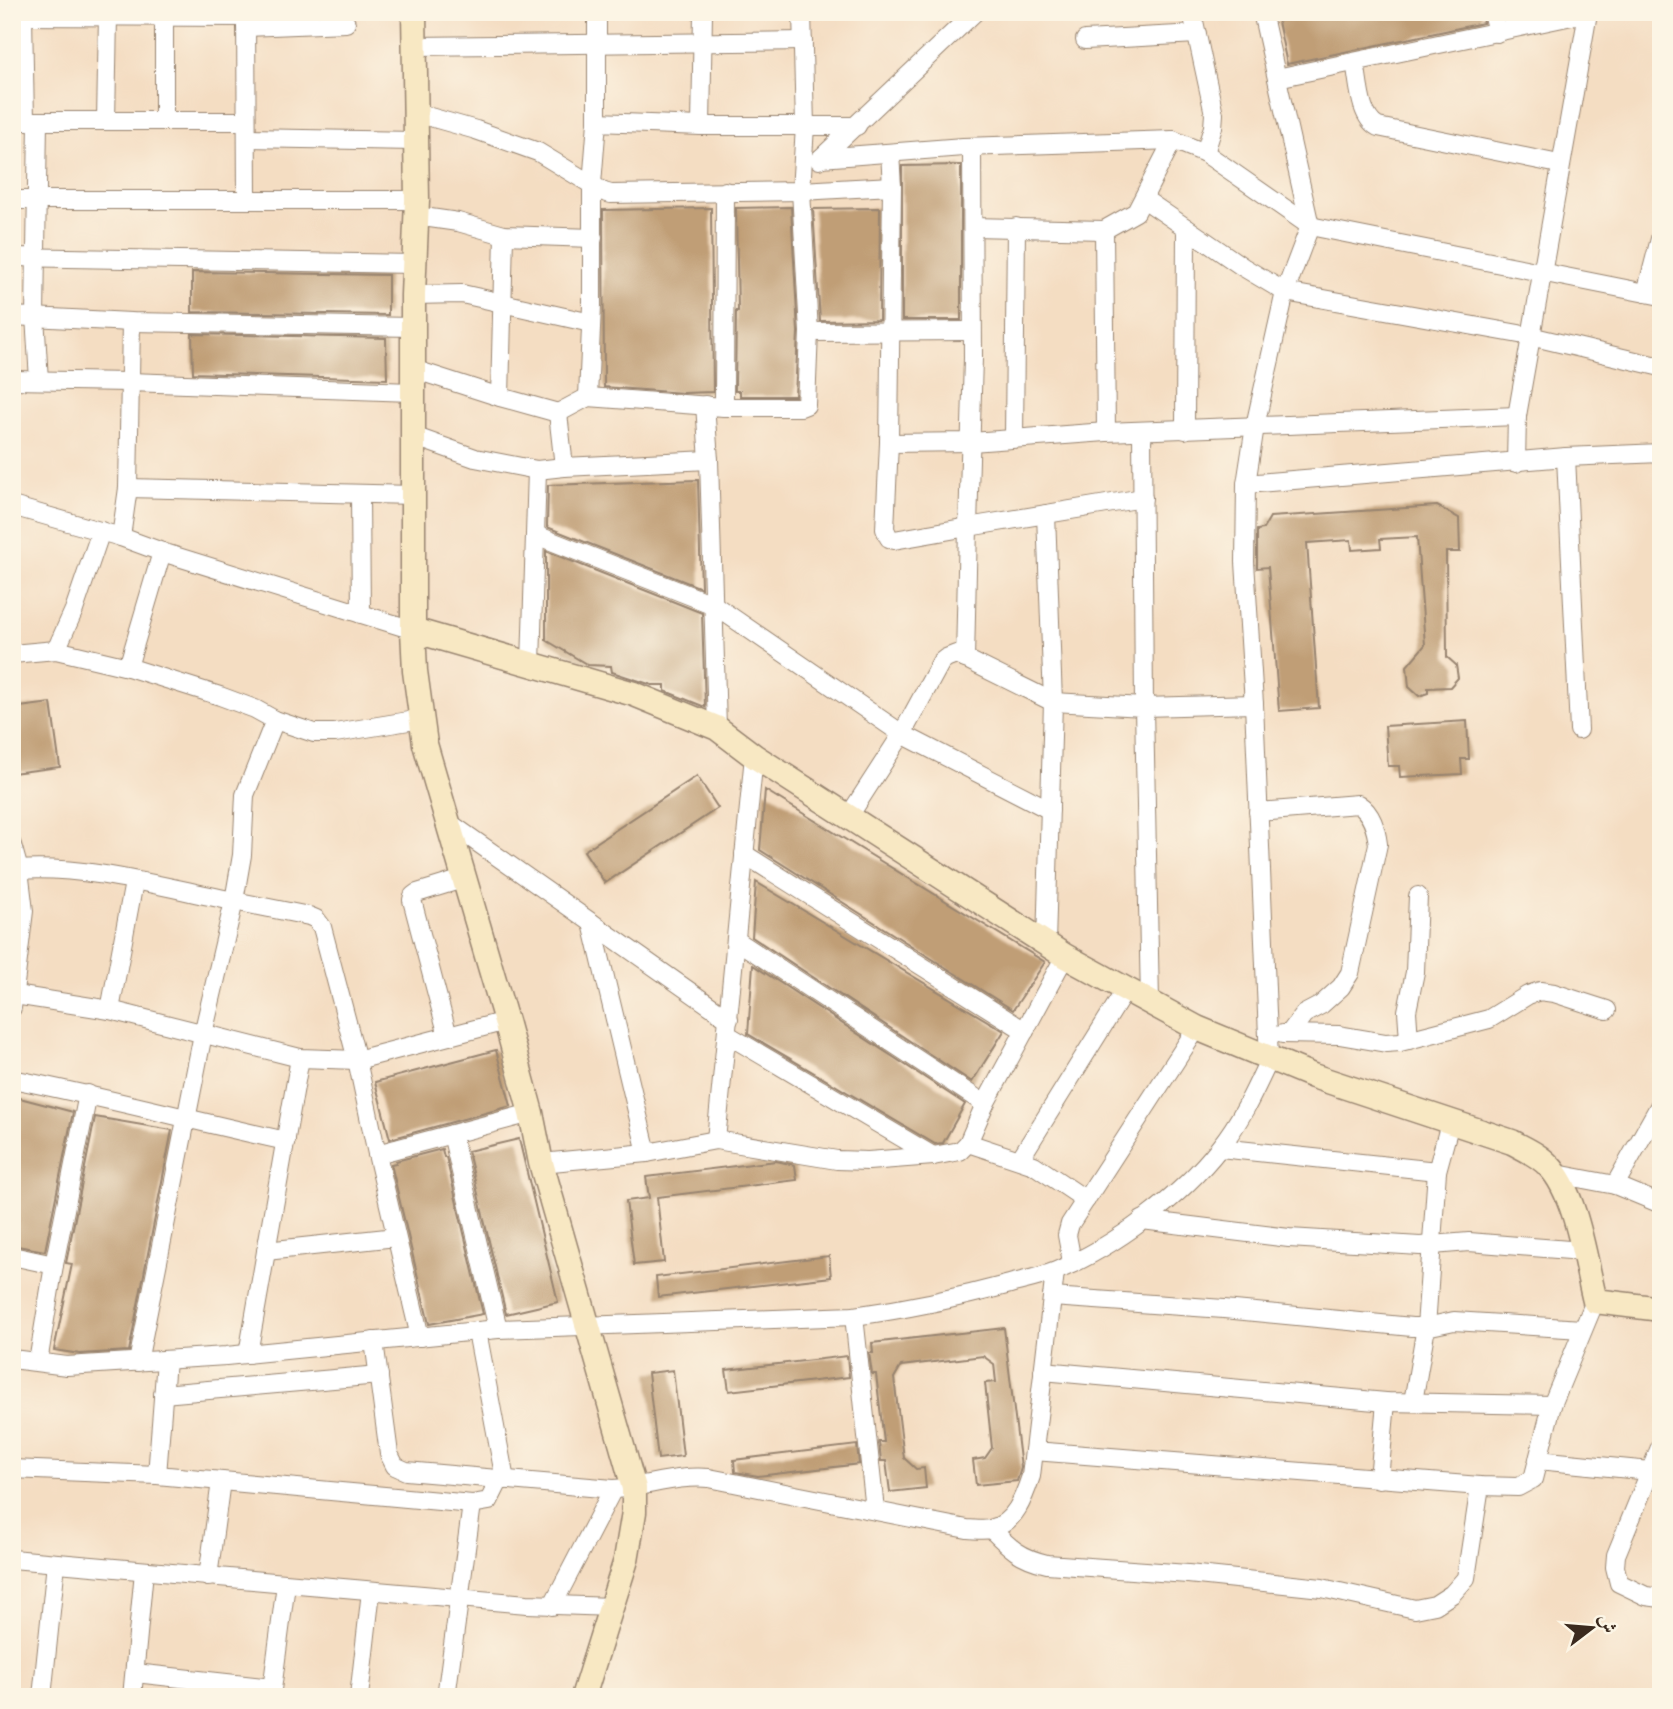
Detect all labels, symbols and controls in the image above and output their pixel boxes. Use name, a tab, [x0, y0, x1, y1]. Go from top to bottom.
north arrow	[1558, 1594, 1628, 1664]
text: ش	[1591, 1611, 1622, 1637]

